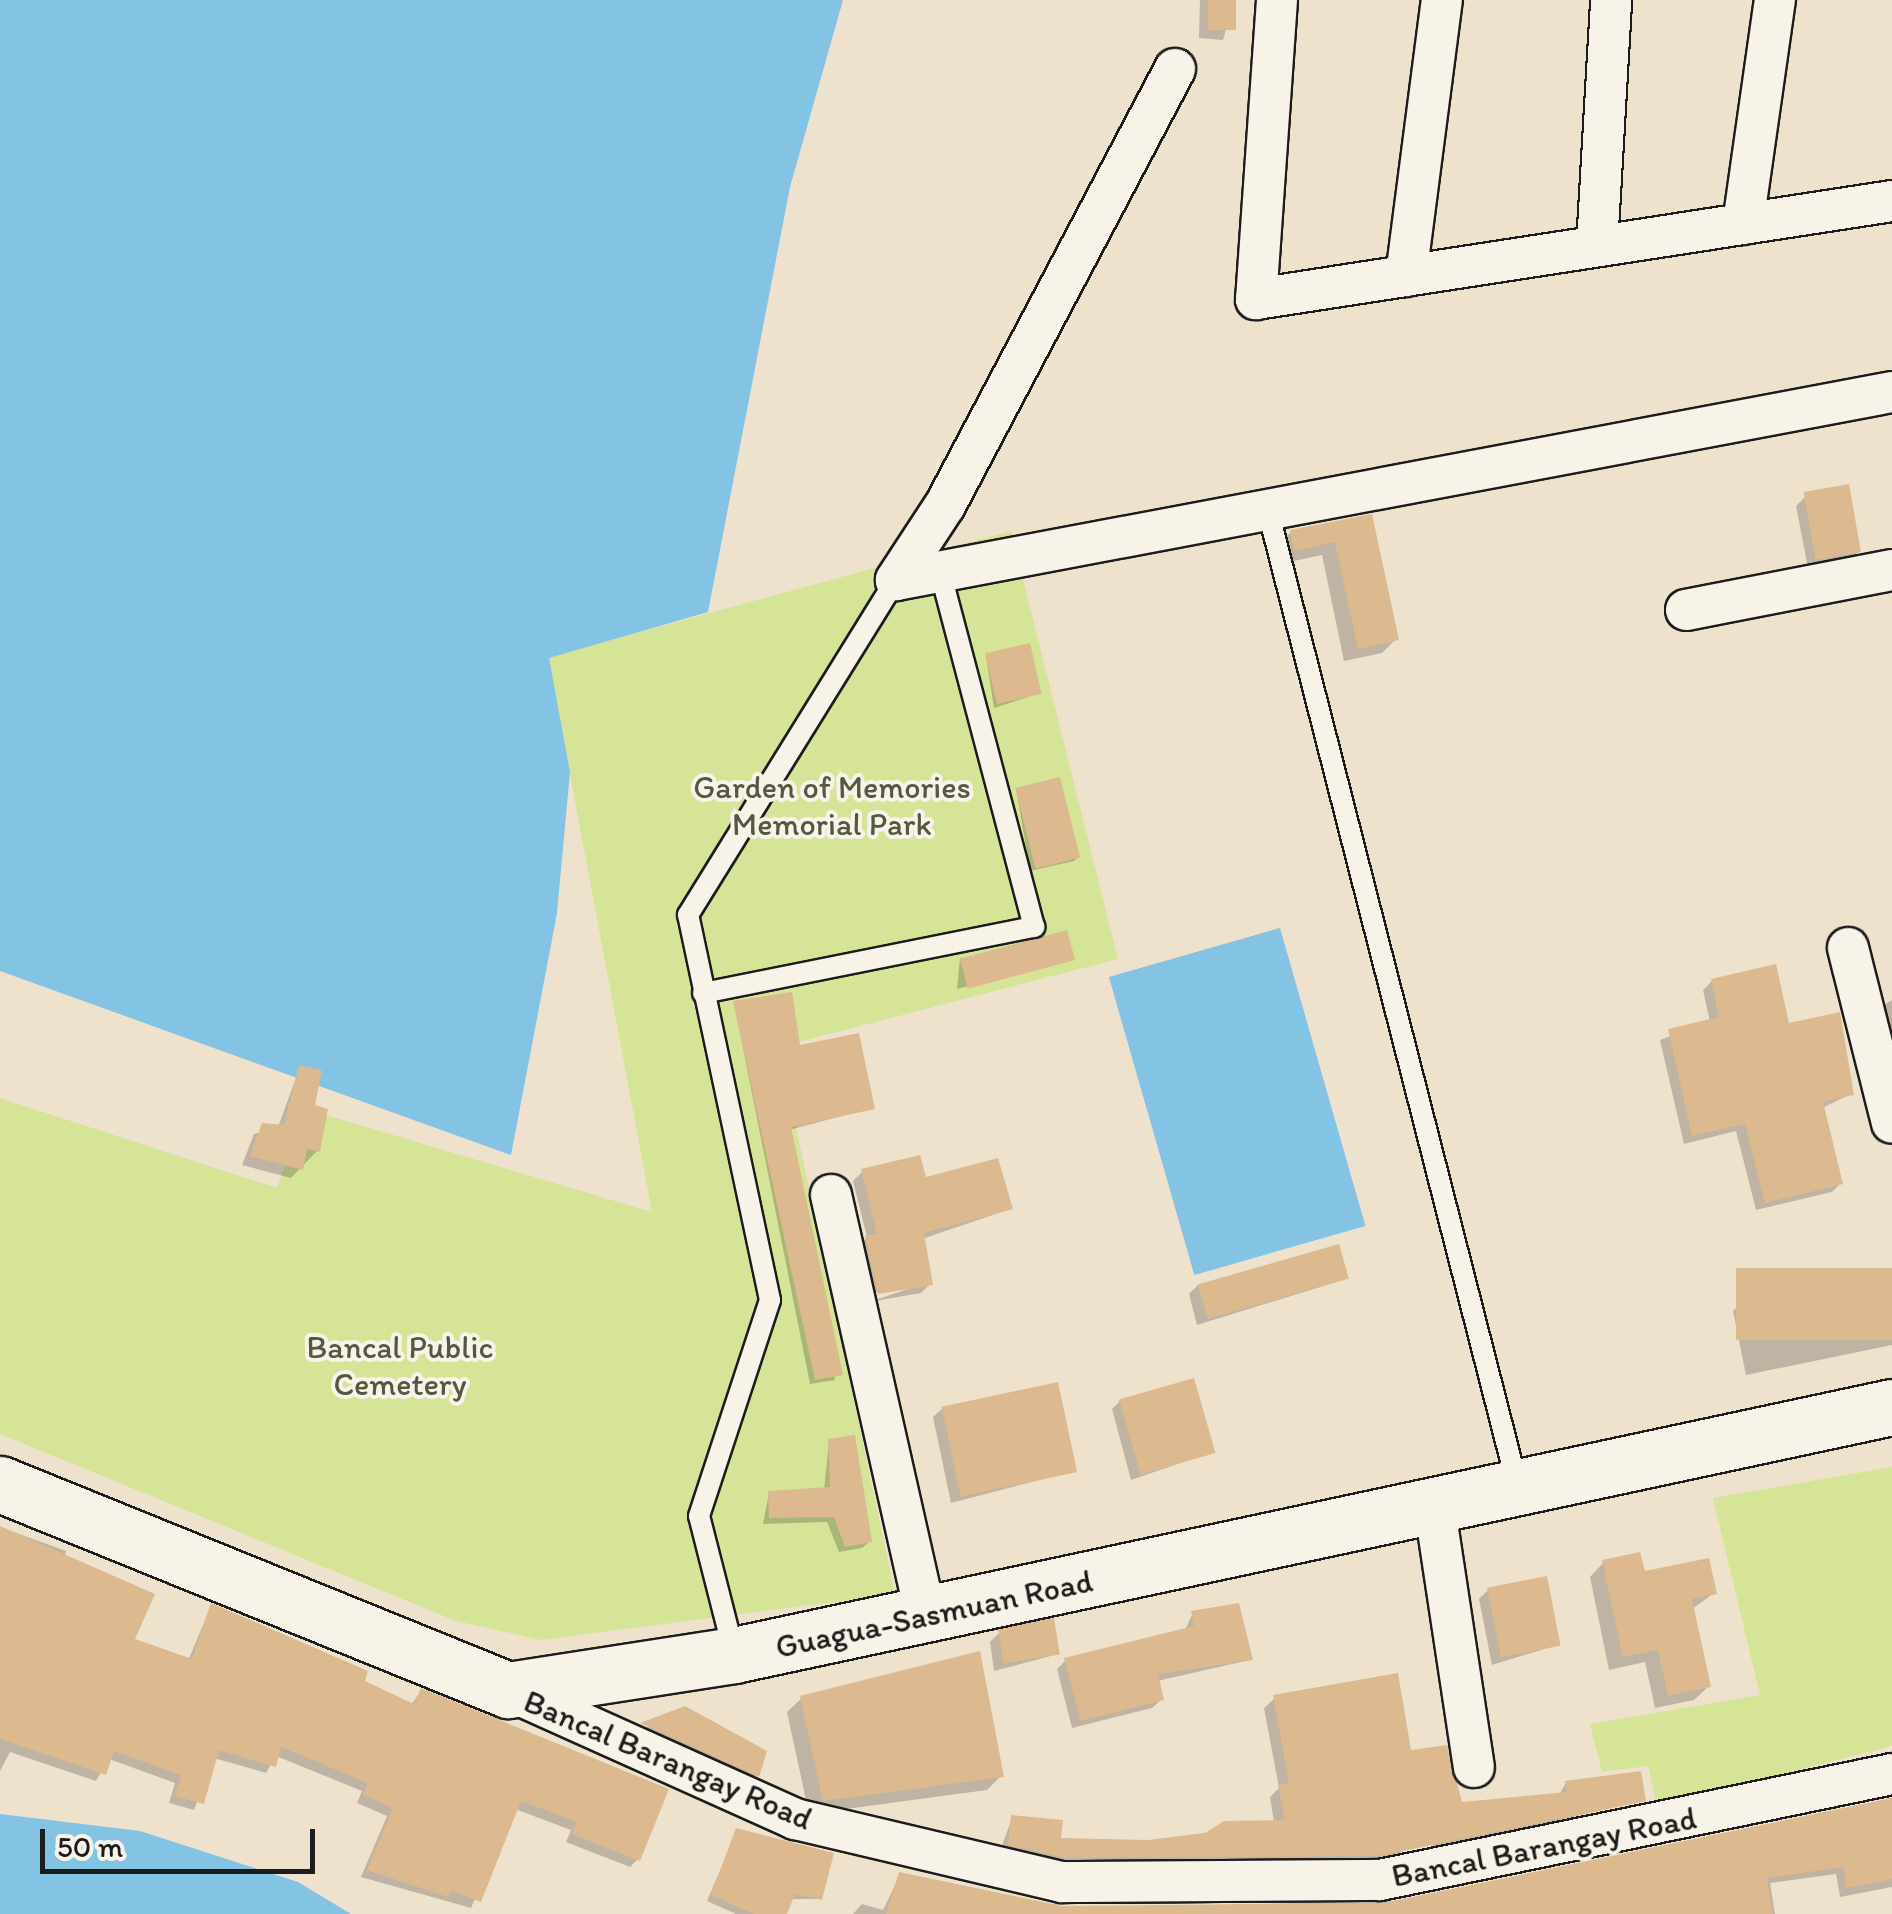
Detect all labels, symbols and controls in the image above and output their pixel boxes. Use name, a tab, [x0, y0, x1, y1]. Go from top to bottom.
park label: Garden of Memories Memorial Park	[693, 769, 971, 844]
park label: Bancal Public Cemetery	[307, 1329, 493, 1404]
street label: Guagua-Sasmuan Road	[772, 1562, 1096, 1666]
street label: Bancal Barangay Road	[518, 1682, 818, 1838]
street label: Bancal Barangay Road	[1389, 1799, 1699, 1895]
scale bar	[45, 1809, 320, 1871]
text: 50 m	[57, 1828, 123, 1865]

